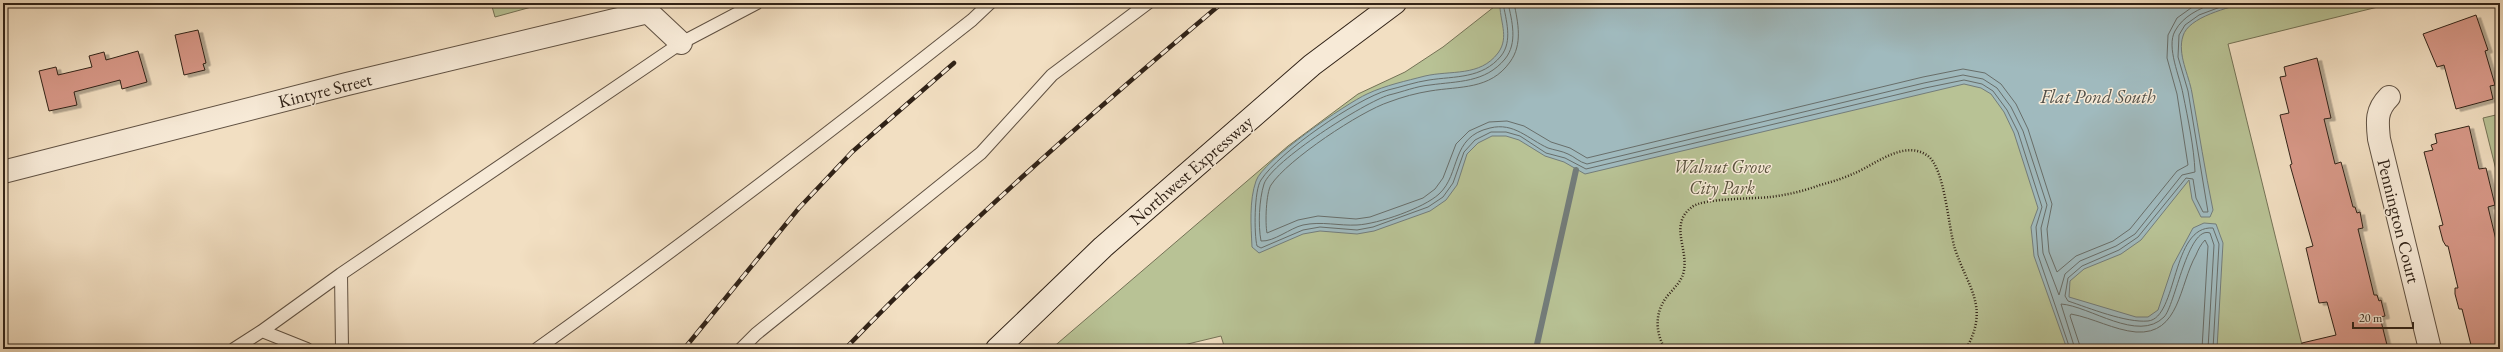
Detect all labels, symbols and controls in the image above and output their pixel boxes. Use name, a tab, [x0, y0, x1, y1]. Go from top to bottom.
street label: Kintyre Street	[276, 67, 375, 113]
water label: Flat Pond South	[2039, 84, 2156, 109]
street label: Northwest Expressway	[1124, 110, 1258, 230]
park label: Walnut Grove City Park	[1673, 155, 1772, 200]
street label: Pennington Court	[2372, 156, 2426, 286]
scale bar	[2353, 304, 2413, 330]
text: 20 m	[2359, 310, 2383, 326]

